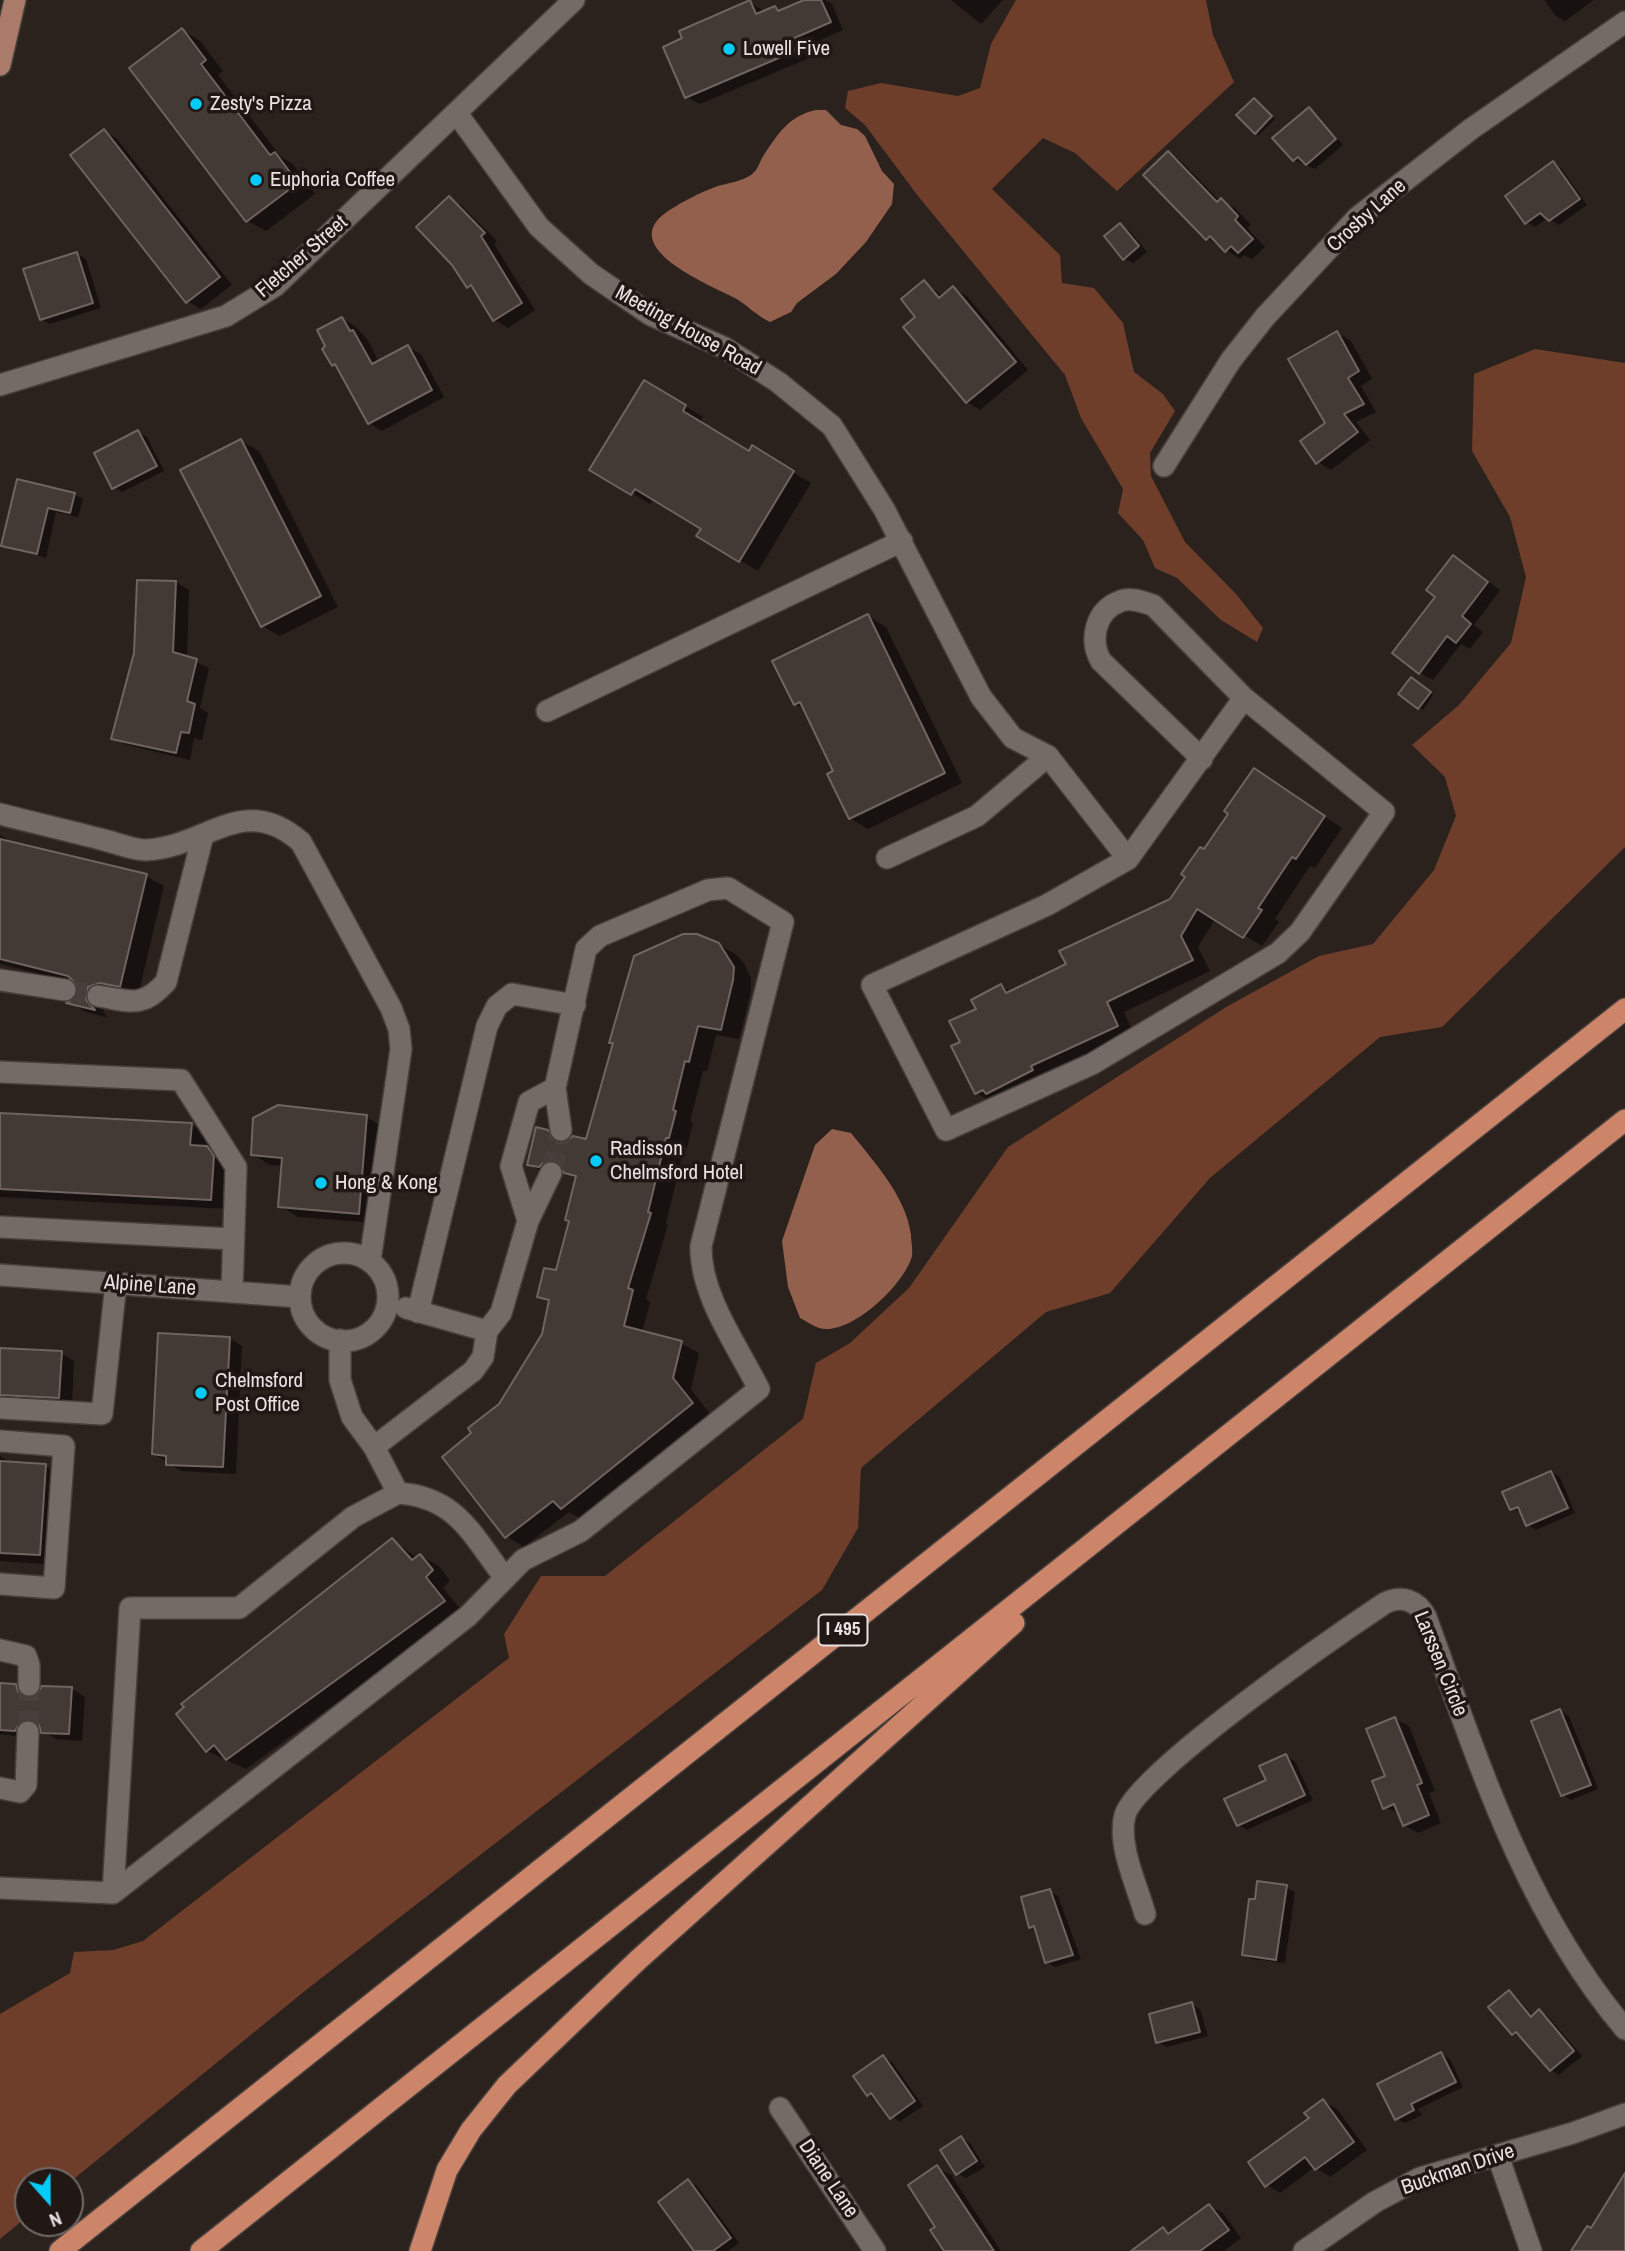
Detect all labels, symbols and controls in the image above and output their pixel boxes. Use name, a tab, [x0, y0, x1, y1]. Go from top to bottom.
place label: Lowell Five	[743, 36, 830, 62]
marker: Lowell Five	[721, 41, 737, 57]
place label: Zesty's Pizza	[210, 91, 312, 117]
marker: Zesty's Pizza	[188, 96, 204, 112]
place label: Euphoria Coffee	[270, 167, 395, 193]
marker: Euphoria Coffee	[248, 172, 264, 188]
street label: Crosby Lane	[1322, 174, 1412, 258]
street label: Fletcher Street	[251, 210, 353, 304]
street label: Meeting House Road	[611, 281, 765, 381]
place label: Radisson Chelmsford Hotel	[610, 1136, 743, 1186]
marker: Radisson Chelmsford Hotel	[588, 1153, 604, 1169]
place label: Hong & Kong	[335, 1170, 437, 1196]
marker: Hong & Kong	[313, 1175, 329, 1191]
street label: Alpine Lane	[103, 1270, 197, 1302]
place label: Chelmsford Post Office	[215, 1368, 303, 1418]
marker: Chelmsford Post Office	[193, 1385, 209, 1401]
street label: Larssen Circle	[1408, 1608, 1472, 1720]
road number: I 495	[818, 1614, 868, 1646]
street label: Diane Lane	[793, 2135, 863, 2223]
street label: Buckman Drive	[1398, 2139, 1518, 2201]
north arrow	[14, 2167, 84, 2237]
text: N	[46, 2206, 66, 2234]

